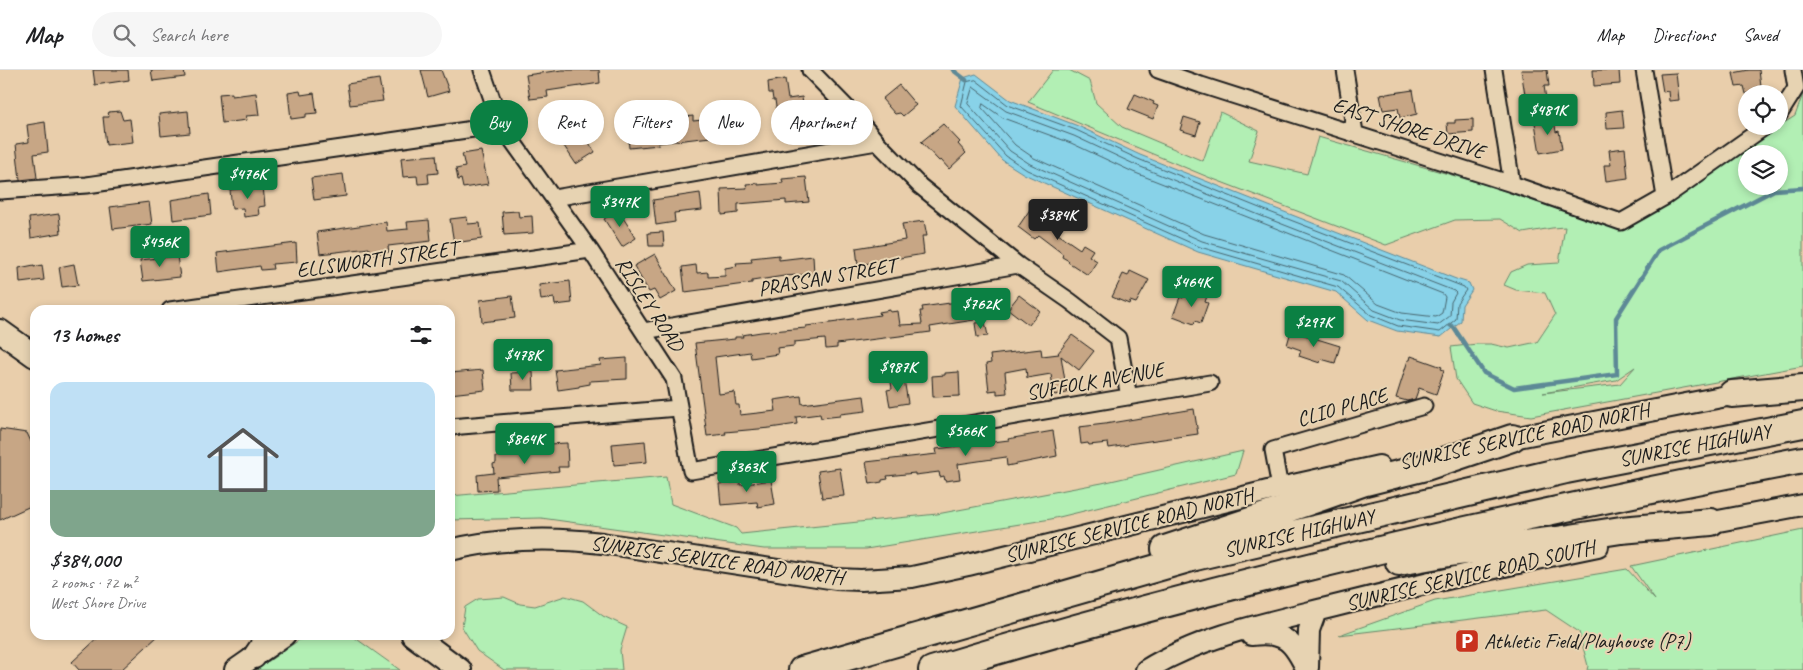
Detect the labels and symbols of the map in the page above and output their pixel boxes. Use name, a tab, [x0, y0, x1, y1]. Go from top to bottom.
street label: EAST SHORE DRIVE	[1330, 91, 1491, 166]
pin: $481K	[1513, 93, 1583, 136]
pin: $476K	[213, 158, 283, 200]
pin: $347K	[585, 186, 655, 228]
pin: $384K	[1023, 198, 1093, 241]
pin: $456K	[125, 226, 195, 268]
street label: ELLSWORTH STREET	[295, 234, 465, 283]
street label: PRASSAN STREET	[756, 251, 903, 302]
street label: RISLEY ROAD	[610, 252, 691, 358]
pin: $464K	[1157, 266, 1227, 308]
pin: $762K	[946, 288, 1016, 330]
pin: $297K	[1279, 306, 1349, 348]
pin: $478K	[488, 338, 558, 381]
pin: $987K	[863, 350, 933, 393]
street label: SUFFOLK AVENUE	[1024, 356, 1168, 406]
street label: CLIO PLACE	[1294, 381, 1393, 432]
street label: SUNRISE SERVICE ROAD NORTH	[1397, 396, 1654, 475]
pin: $566K	[931, 414, 1001, 457]
street label: SUNRISE HIGHWAY	[1617, 417, 1777, 472]
pin: $864K	[490, 422, 560, 465]
pin: $363K	[712, 450, 782, 493]
street label: SUNRISE SERVICE ROAD NORTH	[1002, 481, 1259, 568]
street label: SUNRISE HIGHWAY	[1221, 502, 1380, 563]
street label: SUNRISE SERVICE ROAD NORTH	[589, 529, 848, 591]
street label: SUNRISE SERVICE ROAD SOUTH	[1343, 533, 1600, 616]
parking icon: Athletic Field/Playhouse (P7)	[1454, 628, 1480, 654]
place label: Athletic Field/Playhouse (P7)	[1484, 628, 1691, 654]

